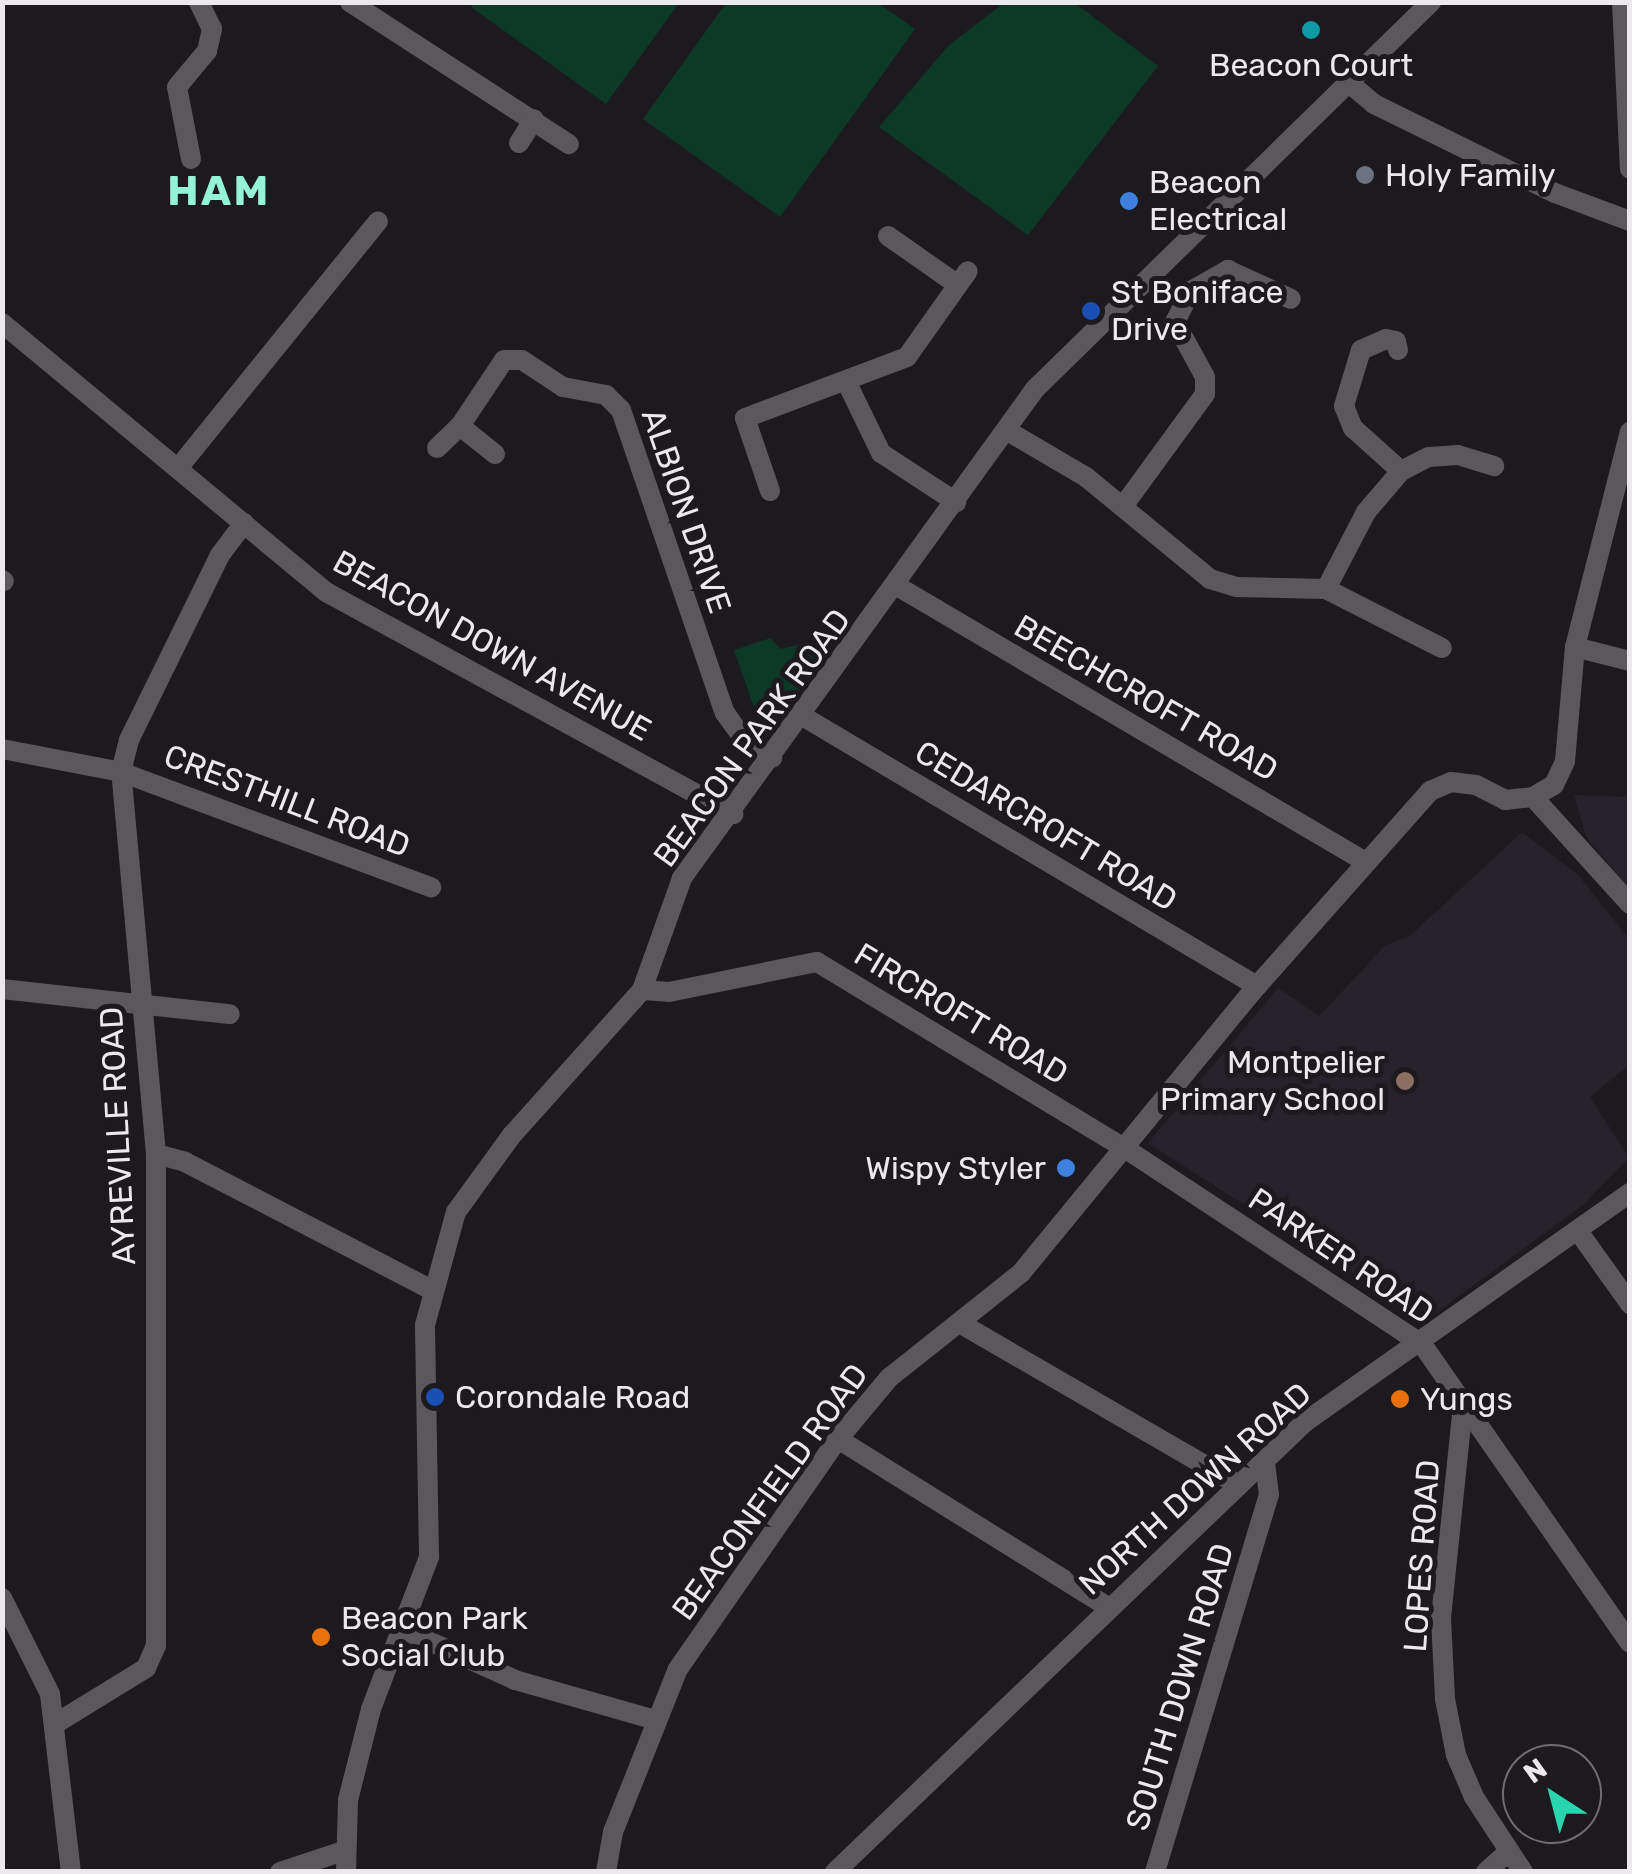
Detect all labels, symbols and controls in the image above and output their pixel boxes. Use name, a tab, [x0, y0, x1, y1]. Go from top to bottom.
marker: Beacon Court	[1300, 19, 1322, 41]
place label: Beacon Court	[1209, 46, 1413, 84]
place label: Holy Family	[1385, 156, 1557, 194]
place label: Beacon Electrical	[1149, 164, 1287, 239]
marker: Holy Family	[1354, 164, 1376, 186]
district label: HAM	[167, 166, 271, 216]
marker: Beacon Electrical	[1118, 190, 1140, 212]
place label: St Boniface Drive	[1111, 274, 1283, 349]
marker: St Boniface Drive	[1080, 300, 1102, 322]
street label: ALBION DRIVE	[633, 404, 739, 618]
street label: BEACON DOWN AVENUE	[326, 542, 658, 750]
street label: BEACON PARK ROAD	[646, 602, 858, 874]
street label: BEECHCROFT ROAD	[1007, 607, 1285, 789]
street label: CEDARCROFT ROAD	[908, 732, 1184, 920]
street label: CRESTHILL ROAD	[158, 736, 416, 866]
street label: FIRCROFT ROAD	[847, 935, 1075, 1093]
street label: AYREVILLE ROAD	[92, 1006, 144, 1266]
place label: Montpelier Primary School	[1159, 1044, 1385, 1119]
marker: Montpelier Primary School	[1394, 1070, 1416, 1092]
place label: Wispy Styler	[864, 1149, 1046, 1187]
marker: Wispy Styler	[1055, 1157, 1077, 1179]
street label: PARKER ROAD	[1241, 1180, 1441, 1332]
street label: BEACONFIELD ROAD	[664, 1356, 876, 1628]
street label: NORTH DOWN ROAD	[1071, 1375, 1319, 1603]
place label: Corondale Road	[455, 1378, 690, 1416]
place label: Yungs	[1420, 1380, 1513, 1418]
marker: Corondale Road	[424, 1386, 446, 1408]
marker: Yungs	[1389, 1388, 1411, 1410]
street label: LOPES ROAD	[1396, 1459, 1448, 1653]
street label: SOUTH DOWN ROAD	[1118, 1539, 1242, 1835]
place label: Beacon Park Social Club	[341, 1600, 528, 1675]
marker: Beacon Park Social Club	[310, 1626, 332, 1648]
north arrow	[1502, 1744, 1602, 1844]
text: N	[1517, 1752, 1553, 1790]

